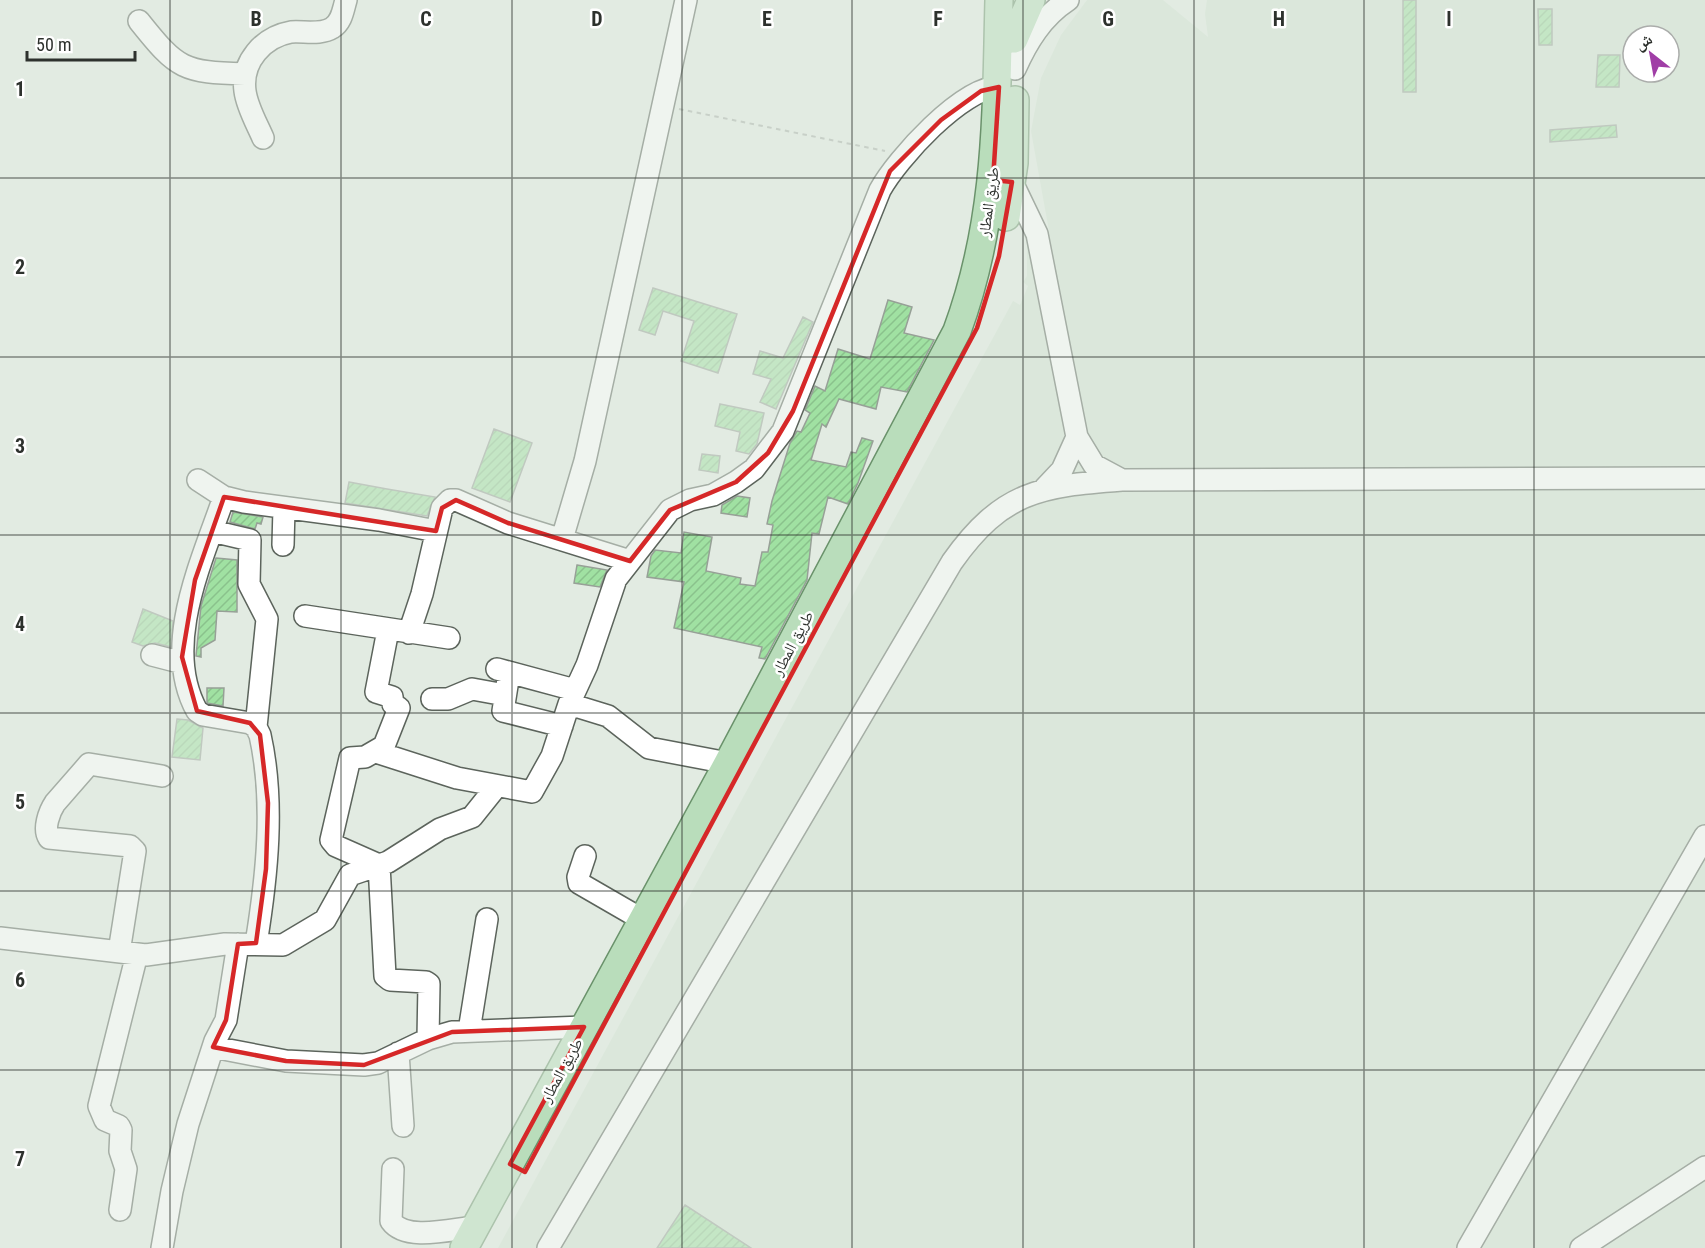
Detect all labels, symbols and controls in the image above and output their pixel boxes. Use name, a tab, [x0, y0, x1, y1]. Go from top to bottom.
text: B	[250, 7, 262, 31]
text: C	[420, 7, 432, 31]
text: D	[591, 7, 603, 31]
text: E	[762, 7, 772, 31]
text: F	[933, 7, 943, 31]
text: G	[1102, 7, 1114, 31]
text: H	[1273, 7, 1285, 31]
text: I	[1446, 7, 1452, 31]
scale bar	[27, 24, 135, 62]
north arrow	[1621, 24, 1681, 84]
text: ش	[1631, 29, 1656, 54]
text: 50 m	[36, 34, 71, 55]
text: 1	[15, 77, 25, 101]
street label: طريق المطار	[974, 166, 1004, 239]
text: 2	[15, 255, 25, 279]
text: 3	[15, 434, 25, 458]
street label: طريق المطار	[767, 608, 818, 680]
text: 4	[15, 612, 25, 636]
text: 5	[15, 790, 25, 814]
text: 6	[15, 968, 25, 992]
street label: طريق المطار	[536, 1035, 588, 1107]
text: 7	[15, 1147, 25, 1171]

